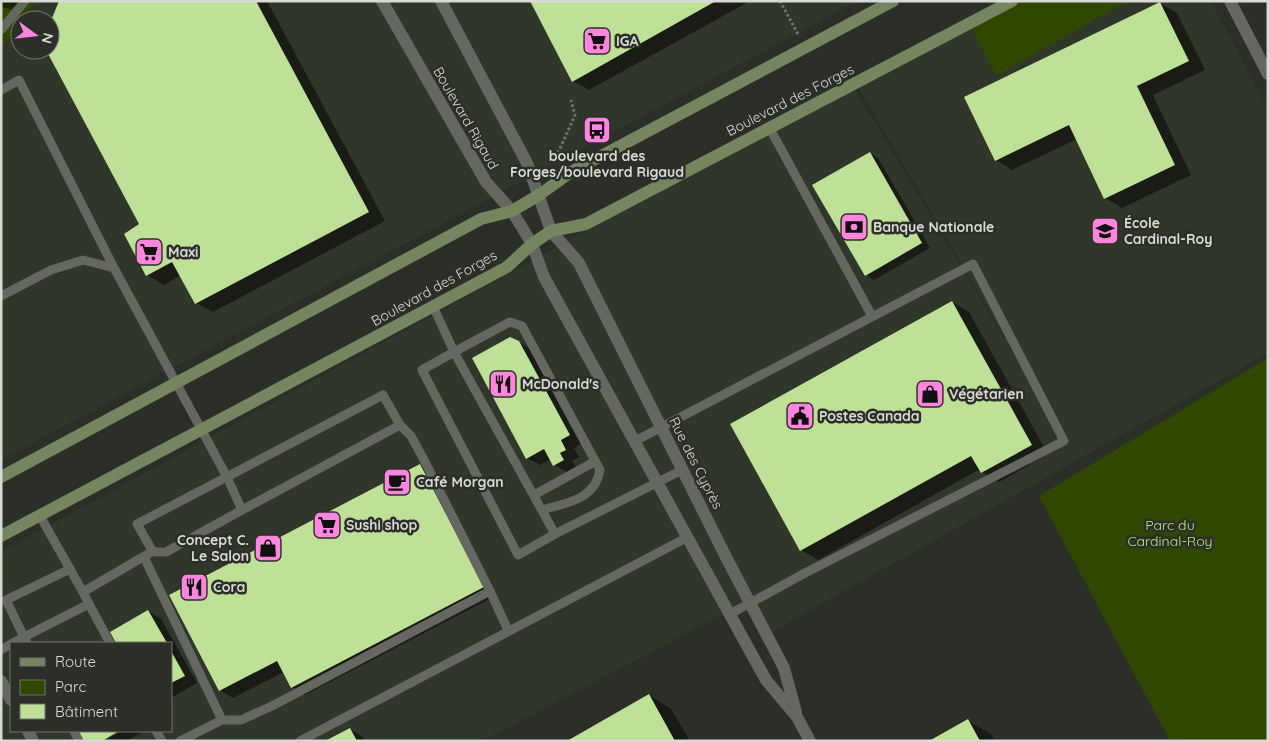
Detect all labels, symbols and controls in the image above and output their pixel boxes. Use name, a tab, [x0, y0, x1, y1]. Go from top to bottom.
north arrow	[10, 10, 60, 60]
supermarket icon: IGA	[582, 26, 612, 56]
text: N	[38, 31, 58, 46]
place label: IGA	[616, 32, 639, 50]
street label: Boulevard des Forges	[723, 60, 857, 140]
street label: Boulevard Rigaud	[429, 63, 503, 173]
bus stop icon: boulevard des Forges/boulevard Rigaud	[582, 115, 612, 145]
place label: boulevard des Forges/boulevard Rigaud	[510, 147, 684, 181]
bank icon: Banque Nationale	[839, 212, 869, 242]
place label: École Cardinal-Roy	[1124, 214, 1212, 248]
school or university icon: École Cardinal-Roy	[1090, 216, 1120, 246]
place label: Banque Nationale	[873, 218, 994, 236]
supermarket icon: Maxi	[134, 237, 164, 267]
place label: Maxi	[168, 243, 198, 261]
street label: Boulevard des Forges	[368, 246, 500, 330]
restaurant icon: McDonald's	[488, 369, 518, 399]
place label: McDonald's	[522, 375, 599, 393]
shop icon: Végétarien	[915, 379, 945, 409]
place label: Végétarien	[949, 385, 1024, 403]
public building icon: Postes Canada	[785, 401, 815, 431]
place label: Postes Canada	[819, 407, 920, 425]
street label: Rue des Cyprès	[665, 414, 727, 512]
cafe icon: Café Morgan	[382, 467, 412, 497]
place label: Café Morgan	[416, 473, 504, 491]
supermarket icon: Sushi shop	[312, 510, 342, 540]
place label: Sushi shop	[346, 516, 417, 534]
park label: Parc du Cardinal-Roy	[1127, 516, 1213, 550]
place label: Concept C. Le Salon	[177, 531, 249, 565]
shop icon: Concept C. Le Salon	[253, 533, 283, 563]
restaurant icon: Cora	[179, 572, 209, 602]
place label: Cora	[213, 578, 245, 596]
legend	[10, 642, 172, 732]
text: Route	[55, 652, 96, 671]
text: Parc	[55, 677, 86, 696]
text: Bâtiment	[55, 702, 118, 721]

